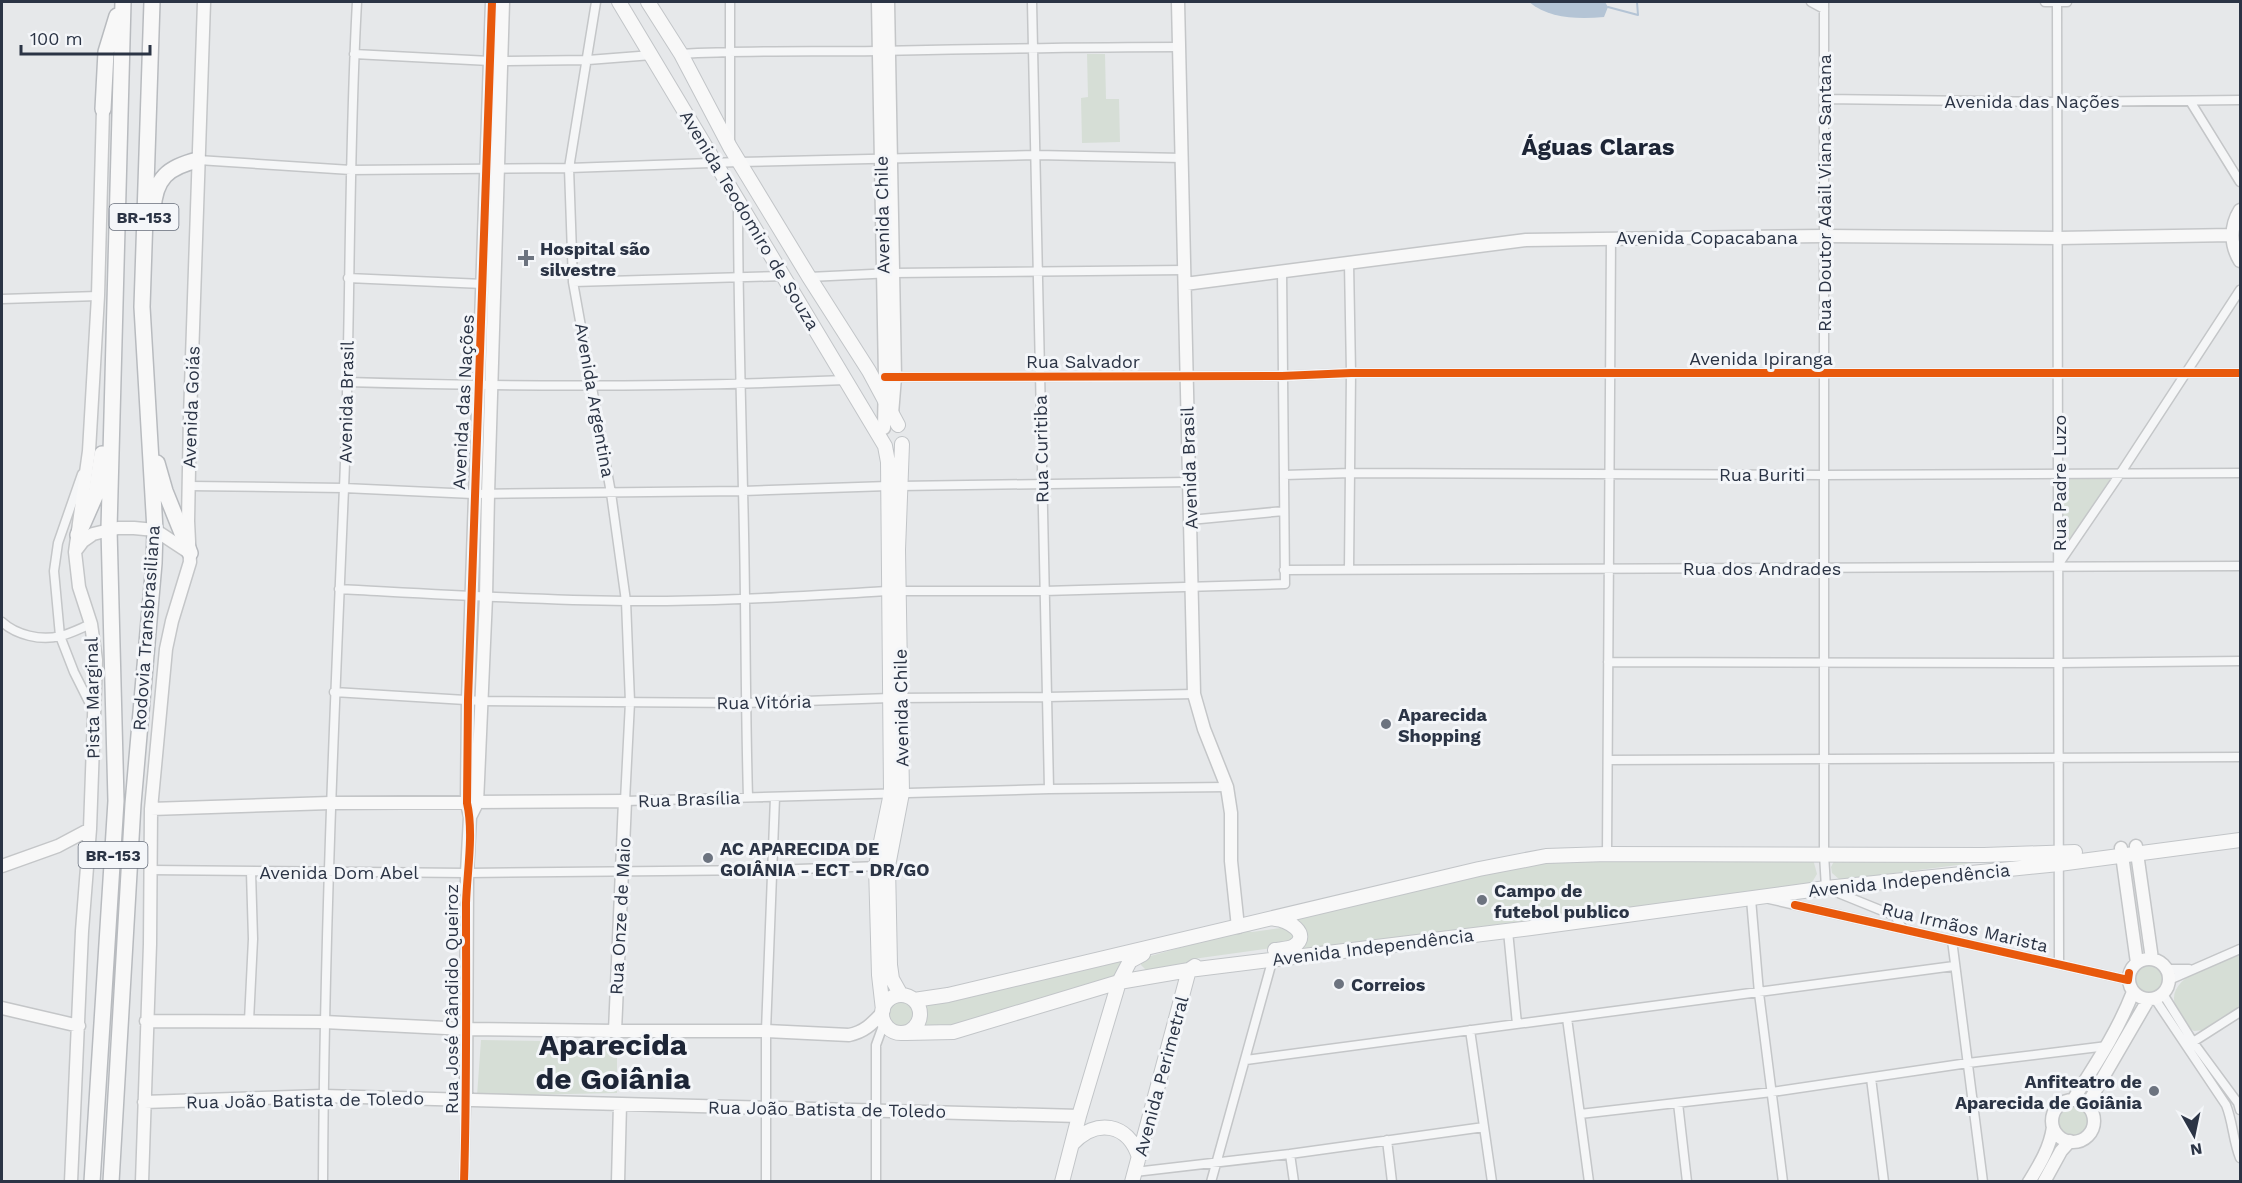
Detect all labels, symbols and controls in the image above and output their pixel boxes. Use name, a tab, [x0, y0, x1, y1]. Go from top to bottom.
scale bar	[21, 18, 150, 56]
text: 100 m	[30, 28, 83, 49]
street label: Rua Doutor Adail Viana Santana	[1814, 54, 1835, 332]
street label: Avenida das Nações	[1944, 91, 2120, 112]
street label: Avenida Teodomiro de Souza	[676, 106, 824, 334]
district label: Águas Claras	[1521, 133, 1675, 161]
street label: Avenida Chile	[870, 156, 894, 274]
road number: BR-153	[110, 204, 178, 230]
street label: Avenida Copacabana	[1616, 227, 1798, 248]
place label: Hospital são silvestre	[540, 238, 650, 280]
marker: Hospital são silvestre	[517, 249, 535, 267]
street label: Avenida das Nações	[448, 314, 478, 490]
street label: Avenida Argentina	[571, 321, 619, 479]
street label: Avenida Brasil	[334, 340, 358, 464]
street label: Avenida Goiás	[178, 345, 204, 469]
street label: Avenida Ipiranga	[1689, 348, 1833, 369]
street label: Rua Salvador	[1026, 351, 1140, 372]
street label: Rua Curitiba	[1030, 395, 1052, 503]
street label: Avenida Brasil	[1176, 406, 1202, 530]
street label: Rua Padre Luzo	[2049, 415, 2070, 551]
street label: Rua Buriti	[1719, 464, 1805, 485]
street label: Rodovia Transbrasiliana	[128, 524, 164, 732]
street label: Rua dos Andrades	[1683, 558, 1841, 579]
street label: Pista Marginal	[80, 636, 104, 759]
street label: Avenida Chile	[889, 649, 913, 767]
street label: Rua Vitória	[716, 691, 812, 713]
place label: Aparecida Shopping	[1398, 704, 1488, 746]
marker: Aparecida Shopping	[1379, 717, 1393, 731]
street label: Rua Brasília	[637, 787, 741, 811]
street label: Rua Onze de Maio	[605, 836, 635, 996]
place label: AC APARECIDA DE GOIÂNIA - ECT - DR/GO	[720, 838, 930, 880]
road number: BR-153	[78, 842, 148, 868]
marker: AC APARECIDA DE GOIÂNIA - ECT - DR/GO	[701, 851, 715, 865]
street label: Avenida Independência	[1807, 859, 2011, 901]
street label: Avenida Dom Abel	[259, 862, 419, 883]
place label: Campo de futebol publico	[1494, 880, 1630, 922]
street label: Rua José Cândido Queiroz	[441, 884, 462, 1114]
marker: Campo de futebol publico	[1475, 893, 1489, 907]
street label: Rua Irmãos Marista	[1880, 898, 2050, 956]
street label: Avenida Independência	[1271, 924, 1475, 970]
place label: Correios	[1351, 974, 1426, 995]
marker: Correios	[1332, 977, 1346, 991]
street label: Avenida Perimetral	[1129, 993, 1193, 1158]
district label: Aparecida de Goiânia	[535, 1027, 691, 1096]
place label: Anfiteatro de Aparecida de Goiânia	[1955, 1071, 2143, 1113]
marker: Anfiteatro de Aparecida de Goiânia	[2147, 1084, 2161, 1098]
street label: Rua João Batista de Toledo	[186, 1087, 424, 1113]
street label: Rua João Batista de Toledo	[708, 1096, 946, 1122]
north arrow	[2164, 1105, 2224, 1165]
text: N	[2189, 1139, 2204, 1160]

